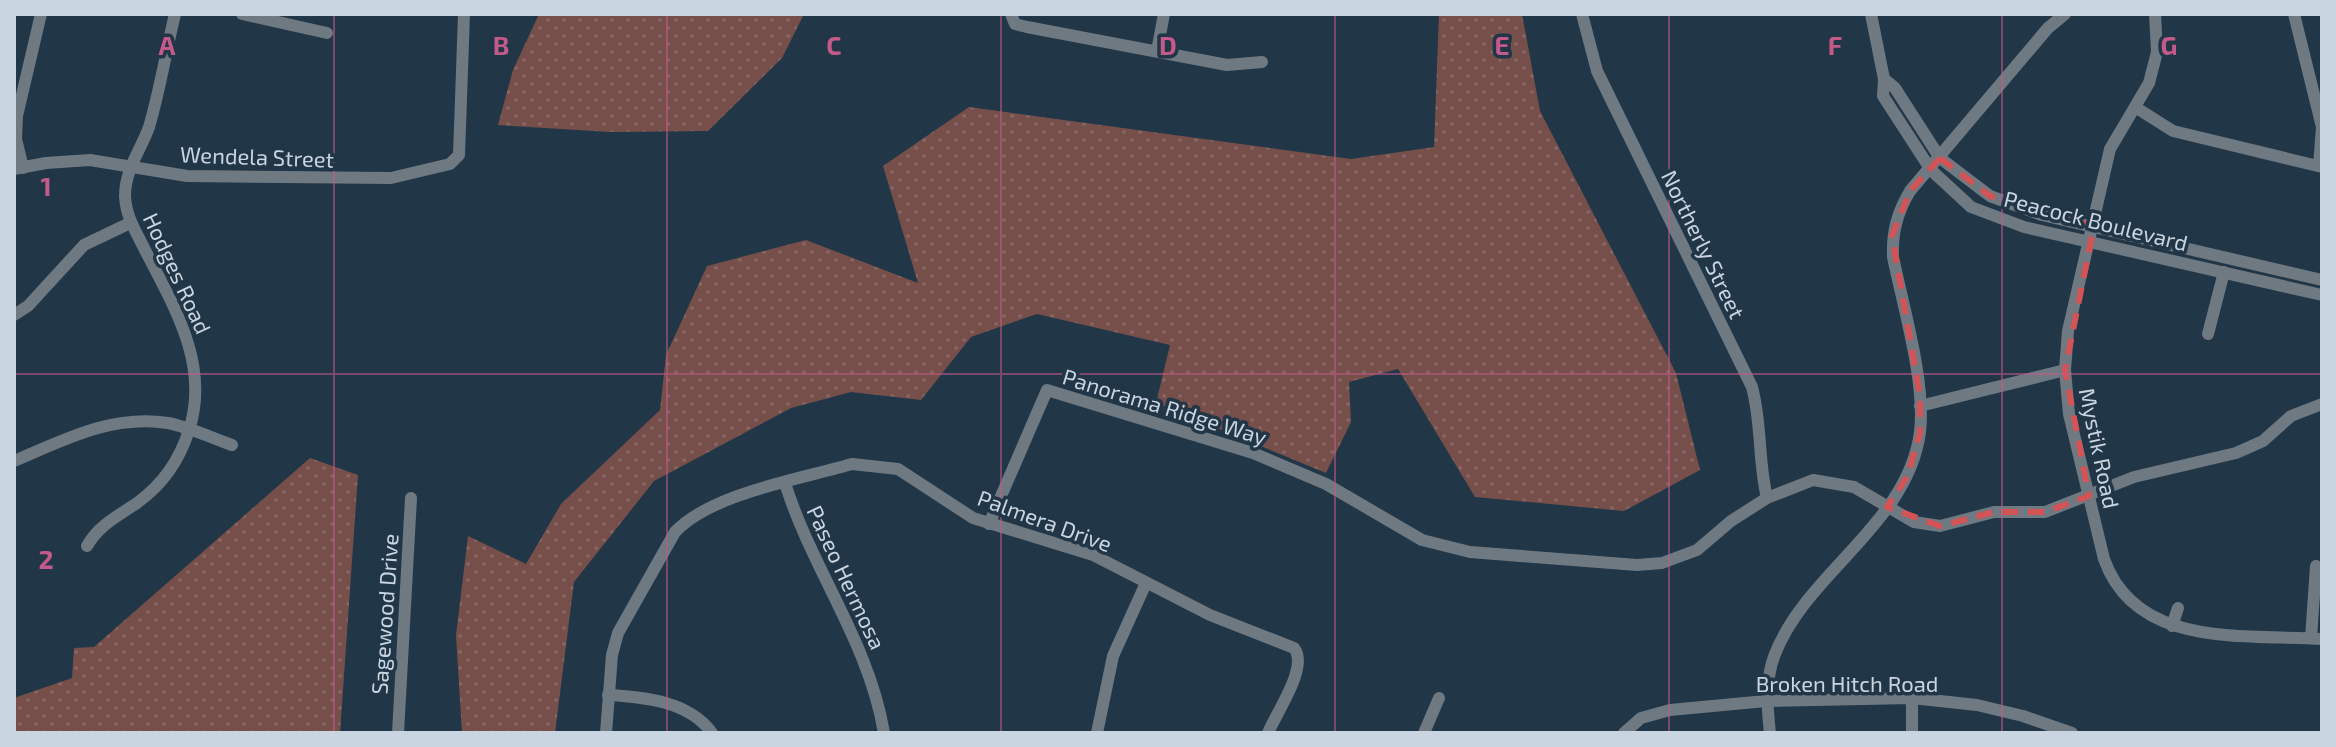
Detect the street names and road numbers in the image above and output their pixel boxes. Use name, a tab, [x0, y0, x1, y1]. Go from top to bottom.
street label: Wendela Street	[180, 140, 334, 172]
street label: Northerly Street	[1657, 166, 1751, 322]
street label: Peacock Boulevard	[2002, 185, 2190, 255]
street label: Hodges Road	[139, 208, 217, 338]
street label: Panorama Ridge Way	[1060, 363, 1271, 450]
street label: Mystik Road	[2075, 385, 2125, 511]
street label: Palmera Drive	[974, 484, 1116, 556]
street label: Paseo Hermosa	[802, 501, 892, 653]
street label: Sagewood Drive	[365, 533, 403, 695]
street label: Broken Hitch Road	[1756, 670, 1938, 696]

